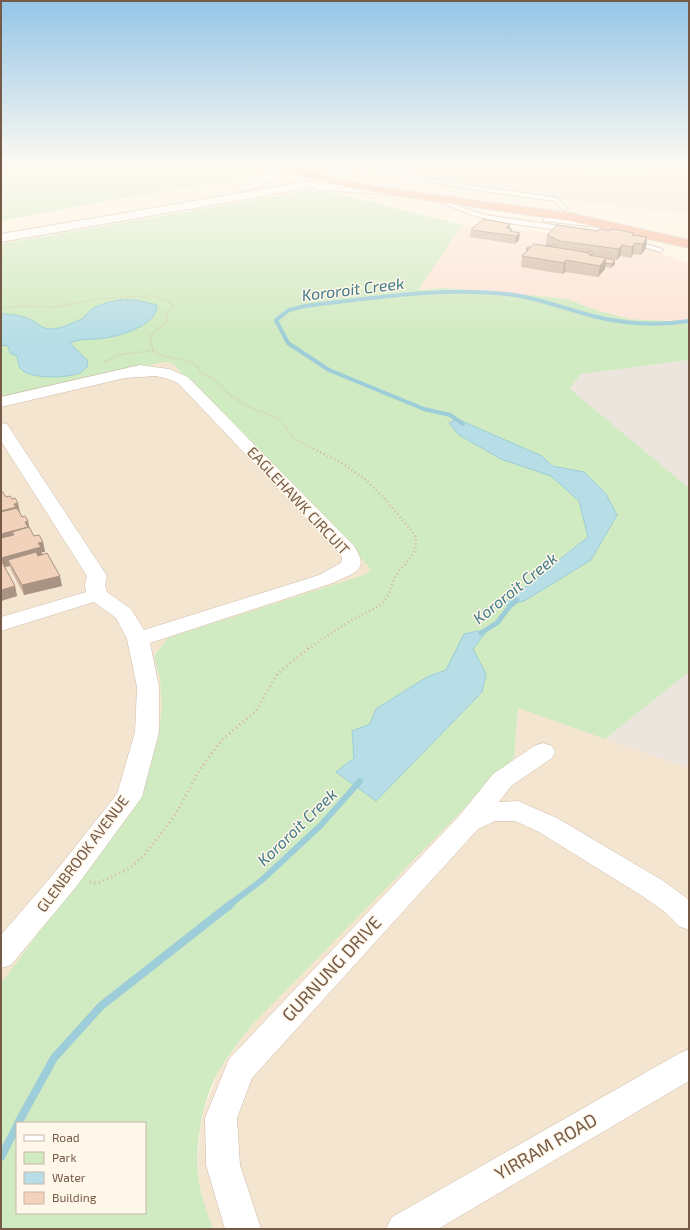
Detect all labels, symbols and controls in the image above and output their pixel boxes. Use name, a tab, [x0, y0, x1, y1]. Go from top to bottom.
water label: Kororoit Creek	[301, 273, 405, 304]
street label: EAGLEHAWK CIRCUIT	[244, 442, 354, 558]
water label: Kororoit Creek	[469, 548, 561, 627]
water label: Kororoit Creek	[253, 784, 340, 869]
street label: GLENBROOK AVENUE	[32, 791, 132, 915]
street label: GURNUNG DRIVE	[277, 911, 386, 1026]
street label: YIRRAM ROAD	[490, 1108, 601, 1184]
legend	[16, 1122, 146, 1214]
text: Road	[52, 1130, 80, 1144]
text: Park	[52, 1150, 77, 1164]
text: Water	[52, 1170, 86, 1184]
text: Building	[52, 1190, 97, 1204]

